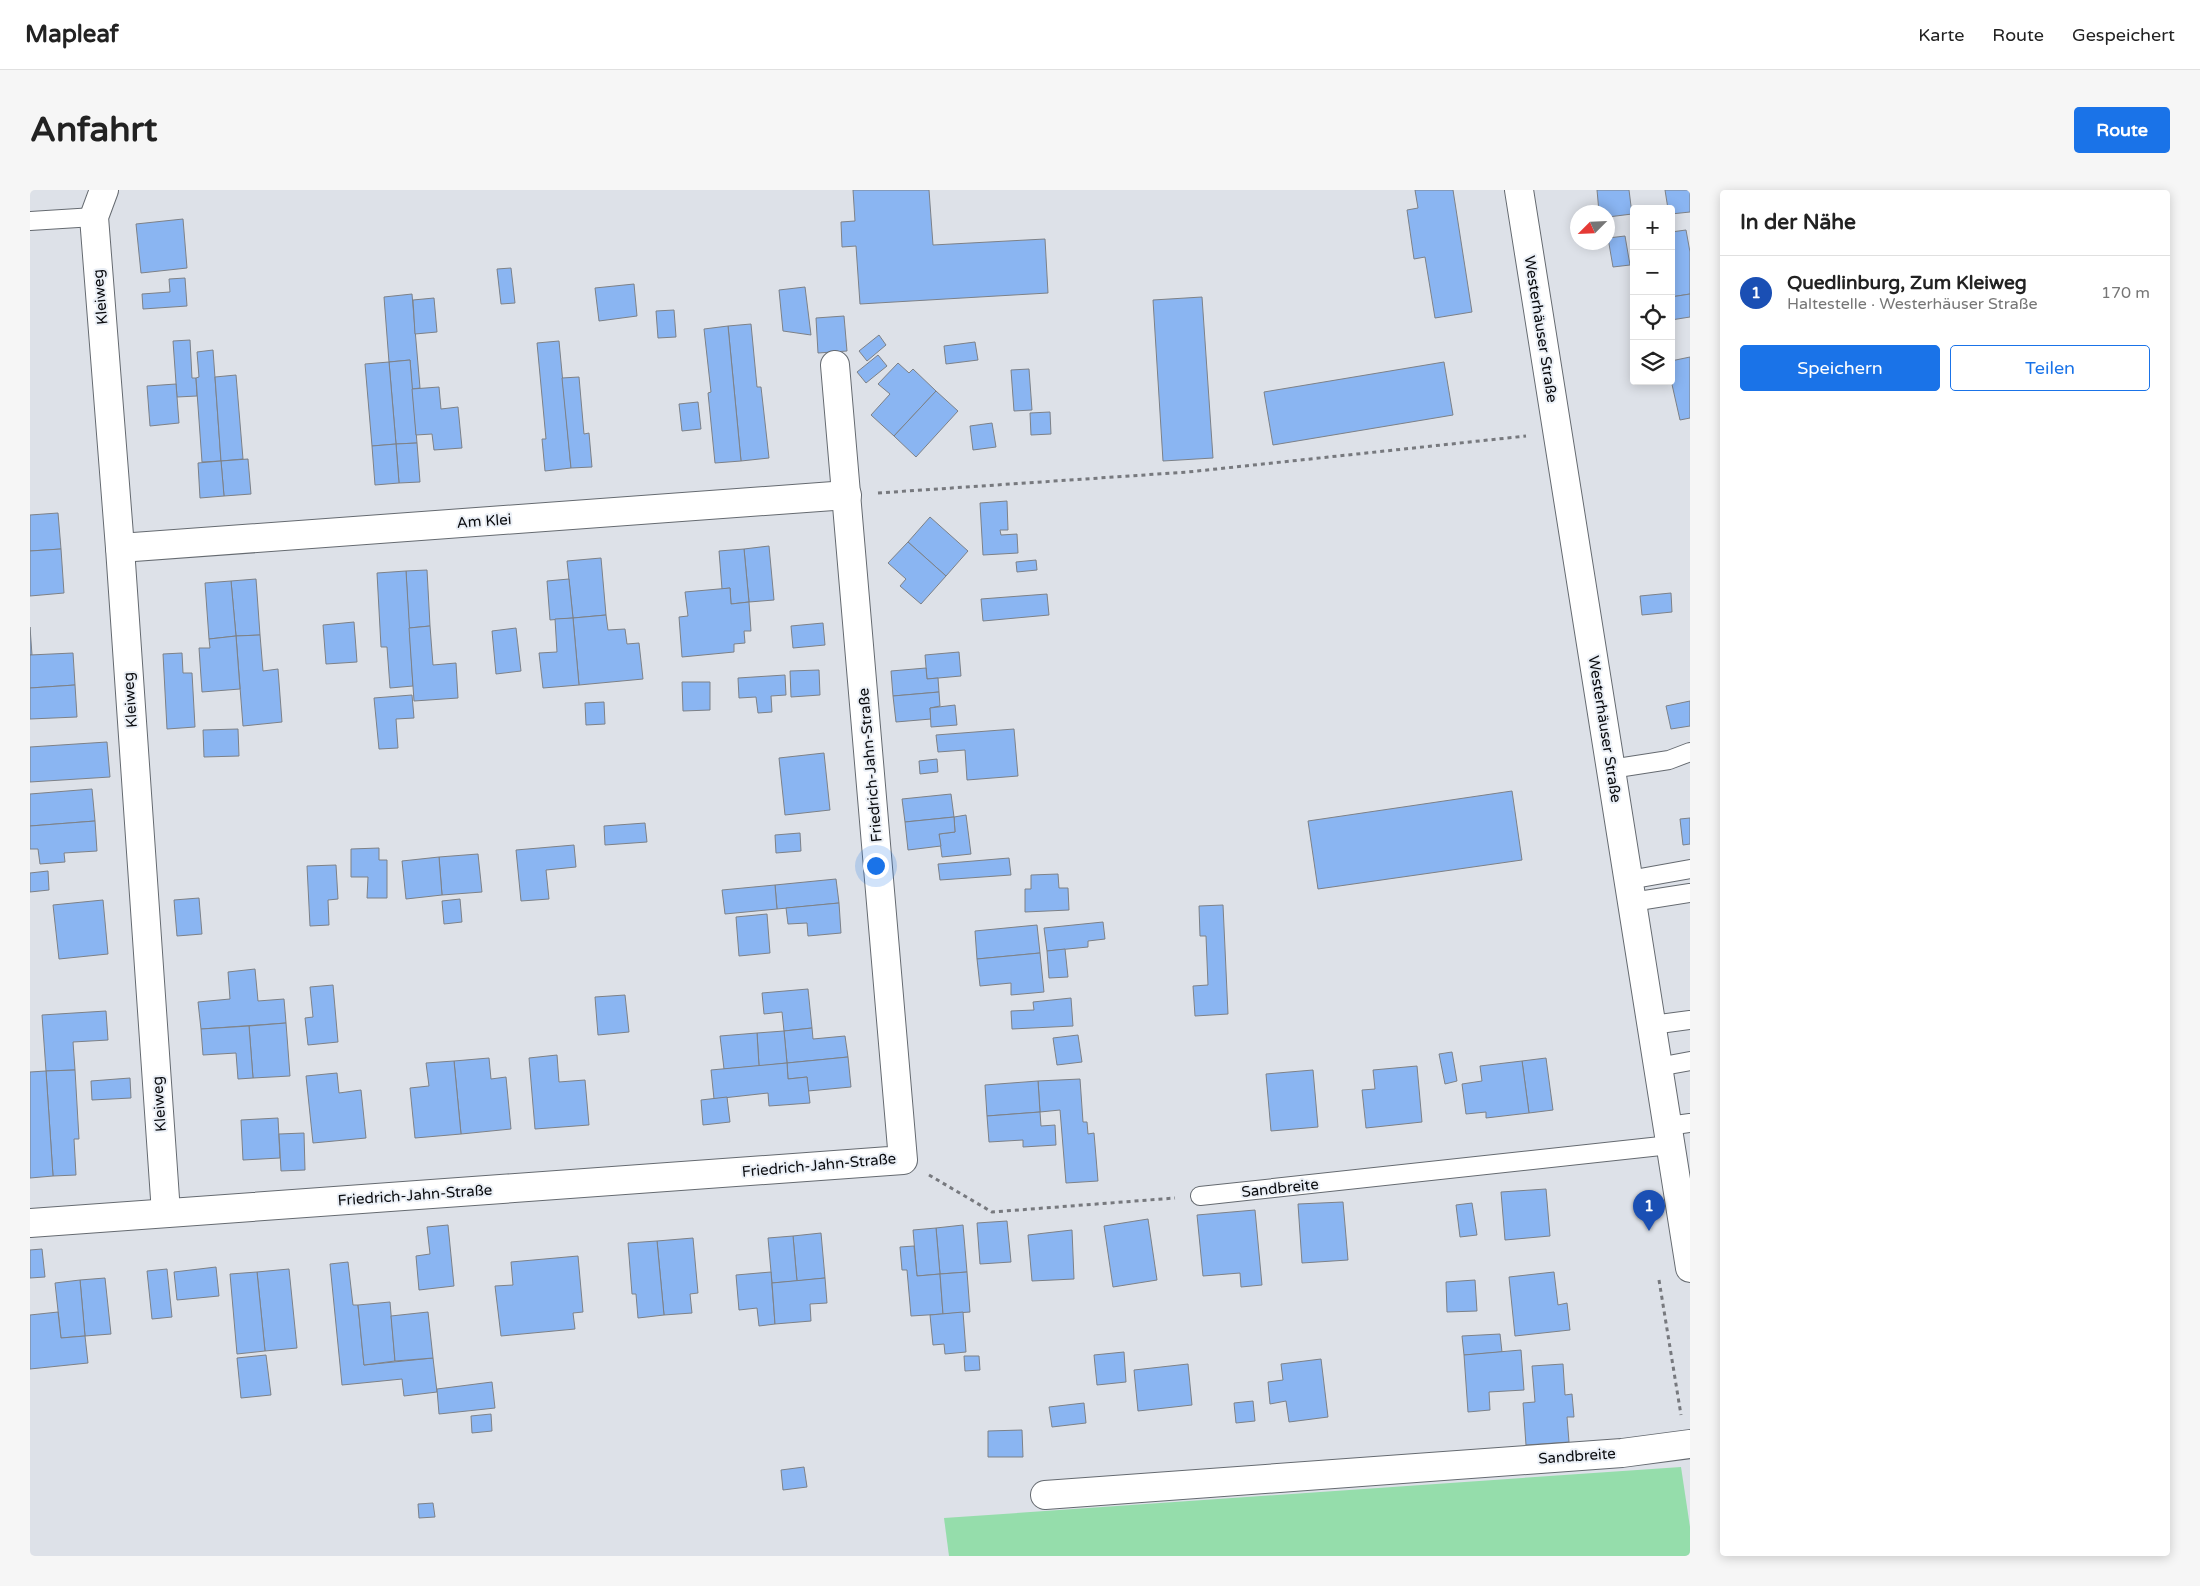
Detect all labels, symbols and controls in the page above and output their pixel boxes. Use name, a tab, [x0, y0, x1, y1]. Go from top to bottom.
text: Mapleaf	[25, 20, 119, 49]
text: Karte	[1918, 24, 1964, 46]
text: Route	[1992, 24, 2044, 46]
text: Gespeichert	[2072, 24, 2175, 46]
button: Route	[2074, 107, 2170, 153]
text: Anfahrt	[30, 109, 157, 151]
north arrow	[1570, 205, 1615, 250]
map controls	[1630, 205, 1675, 385]
button: +	[1630, 205, 1675, 250]
text: In der Nähe	[1740, 210, 1856, 235]
button: −	[1630, 250, 1675, 295]
street label: Westerhäuser Straße	[1521, 254, 1561, 404]
street label: Kleiweg	[89, 268, 111, 326]
text: Quedlinburg, Zum Kleiweg	[1787, 272, 2027, 294]
text: 1	[1751, 283, 1761, 303]
text: 170 m	[2101, 283, 2150, 303]
text: Haltestelle · Westerhäuser Straße	[1787, 294, 2038, 314]
button: locate	[1630, 295, 1675, 340]
button: layers	[1630, 340, 1675, 385]
button: Speichern	[1740, 345, 1940, 391]
button: Teilen	[1950, 345, 2150, 391]
street label: Am Klei	[456, 510, 512, 532]
street label: Westerhäuser Straße	[1585, 654, 1625, 804]
street label: Kleiweg	[119, 672, 141, 728]
street label: Friedrich-Jahn-Straße	[854, 687, 886, 843]
your location	[863, 853, 889, 879]
street label: Kleiweg	[148, 1076, 170, 1132]
street label: Friedrich-Jahn-Straße	[741, 1149, 897, 1181]
street label: Sandbreite	[1240, 1175, 1320, 1201]
street label: Friedrich-Jahn-Straße	[337, 1181, 493, 1209]
pin: 1	[1633, 1190, 1665, 1231]
street label: Sandbreite	[1538, 1444, 1616, 1468]

